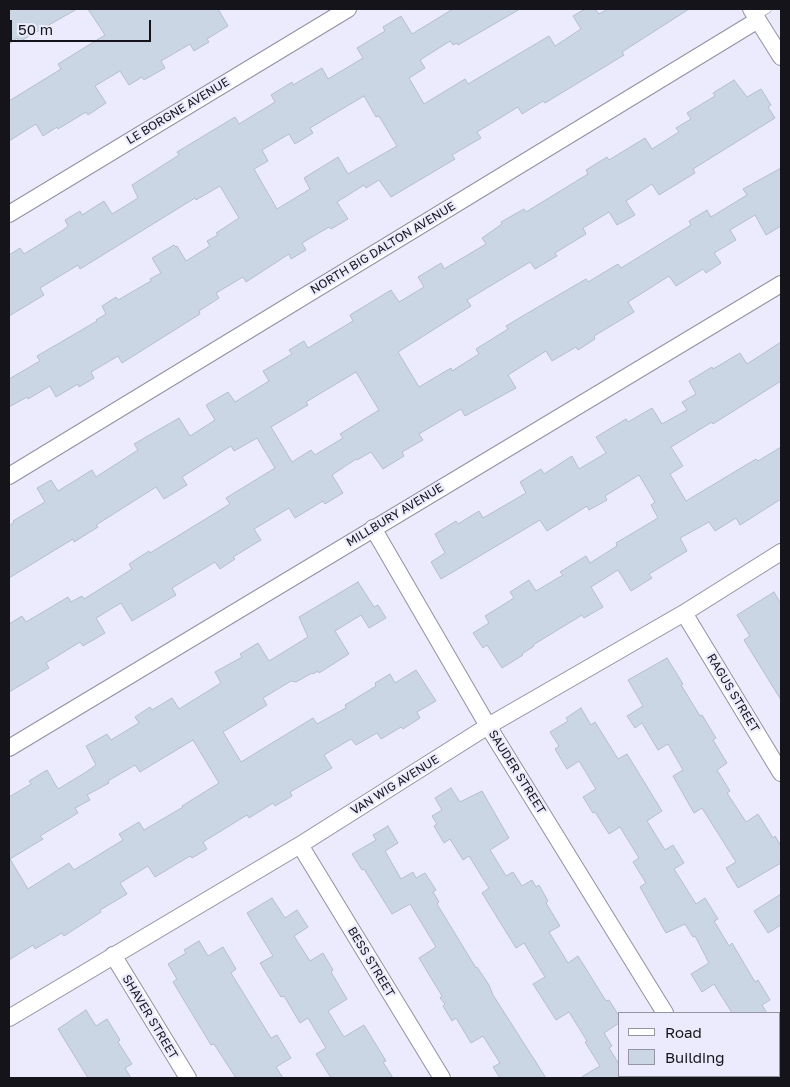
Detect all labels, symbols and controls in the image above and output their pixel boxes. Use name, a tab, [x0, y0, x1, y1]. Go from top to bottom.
scale bar	[12, 10, 154, 42]
text: 50 m	[18, 20, 53, 38]
street label: LE BORGNE AVENUE	[124, 75, 232, 147]
street label: NORTH BIG DALTON AVENUE	[308, 199, 458, 297]
street label: MILLBURY AVENUE	[344, 480, 446, 550]
street label: RAGUS STREET	[704, 651, 762, 735]
street label: SAUDER STREET	[485, 727, 549, 817]
street label: VAN WIG AVENUE	[348, 752, 442, 818]
street label: BESS STREET	[344, 924, 398, 1000]
street label: SHAVER STREET	[119, 972, 181, 1062]
legend	[618, 1012, 780, 1077]
text: Road	[665, 1023, 702, 1041]
text: Building	[665, 1048, 725, 1066]

